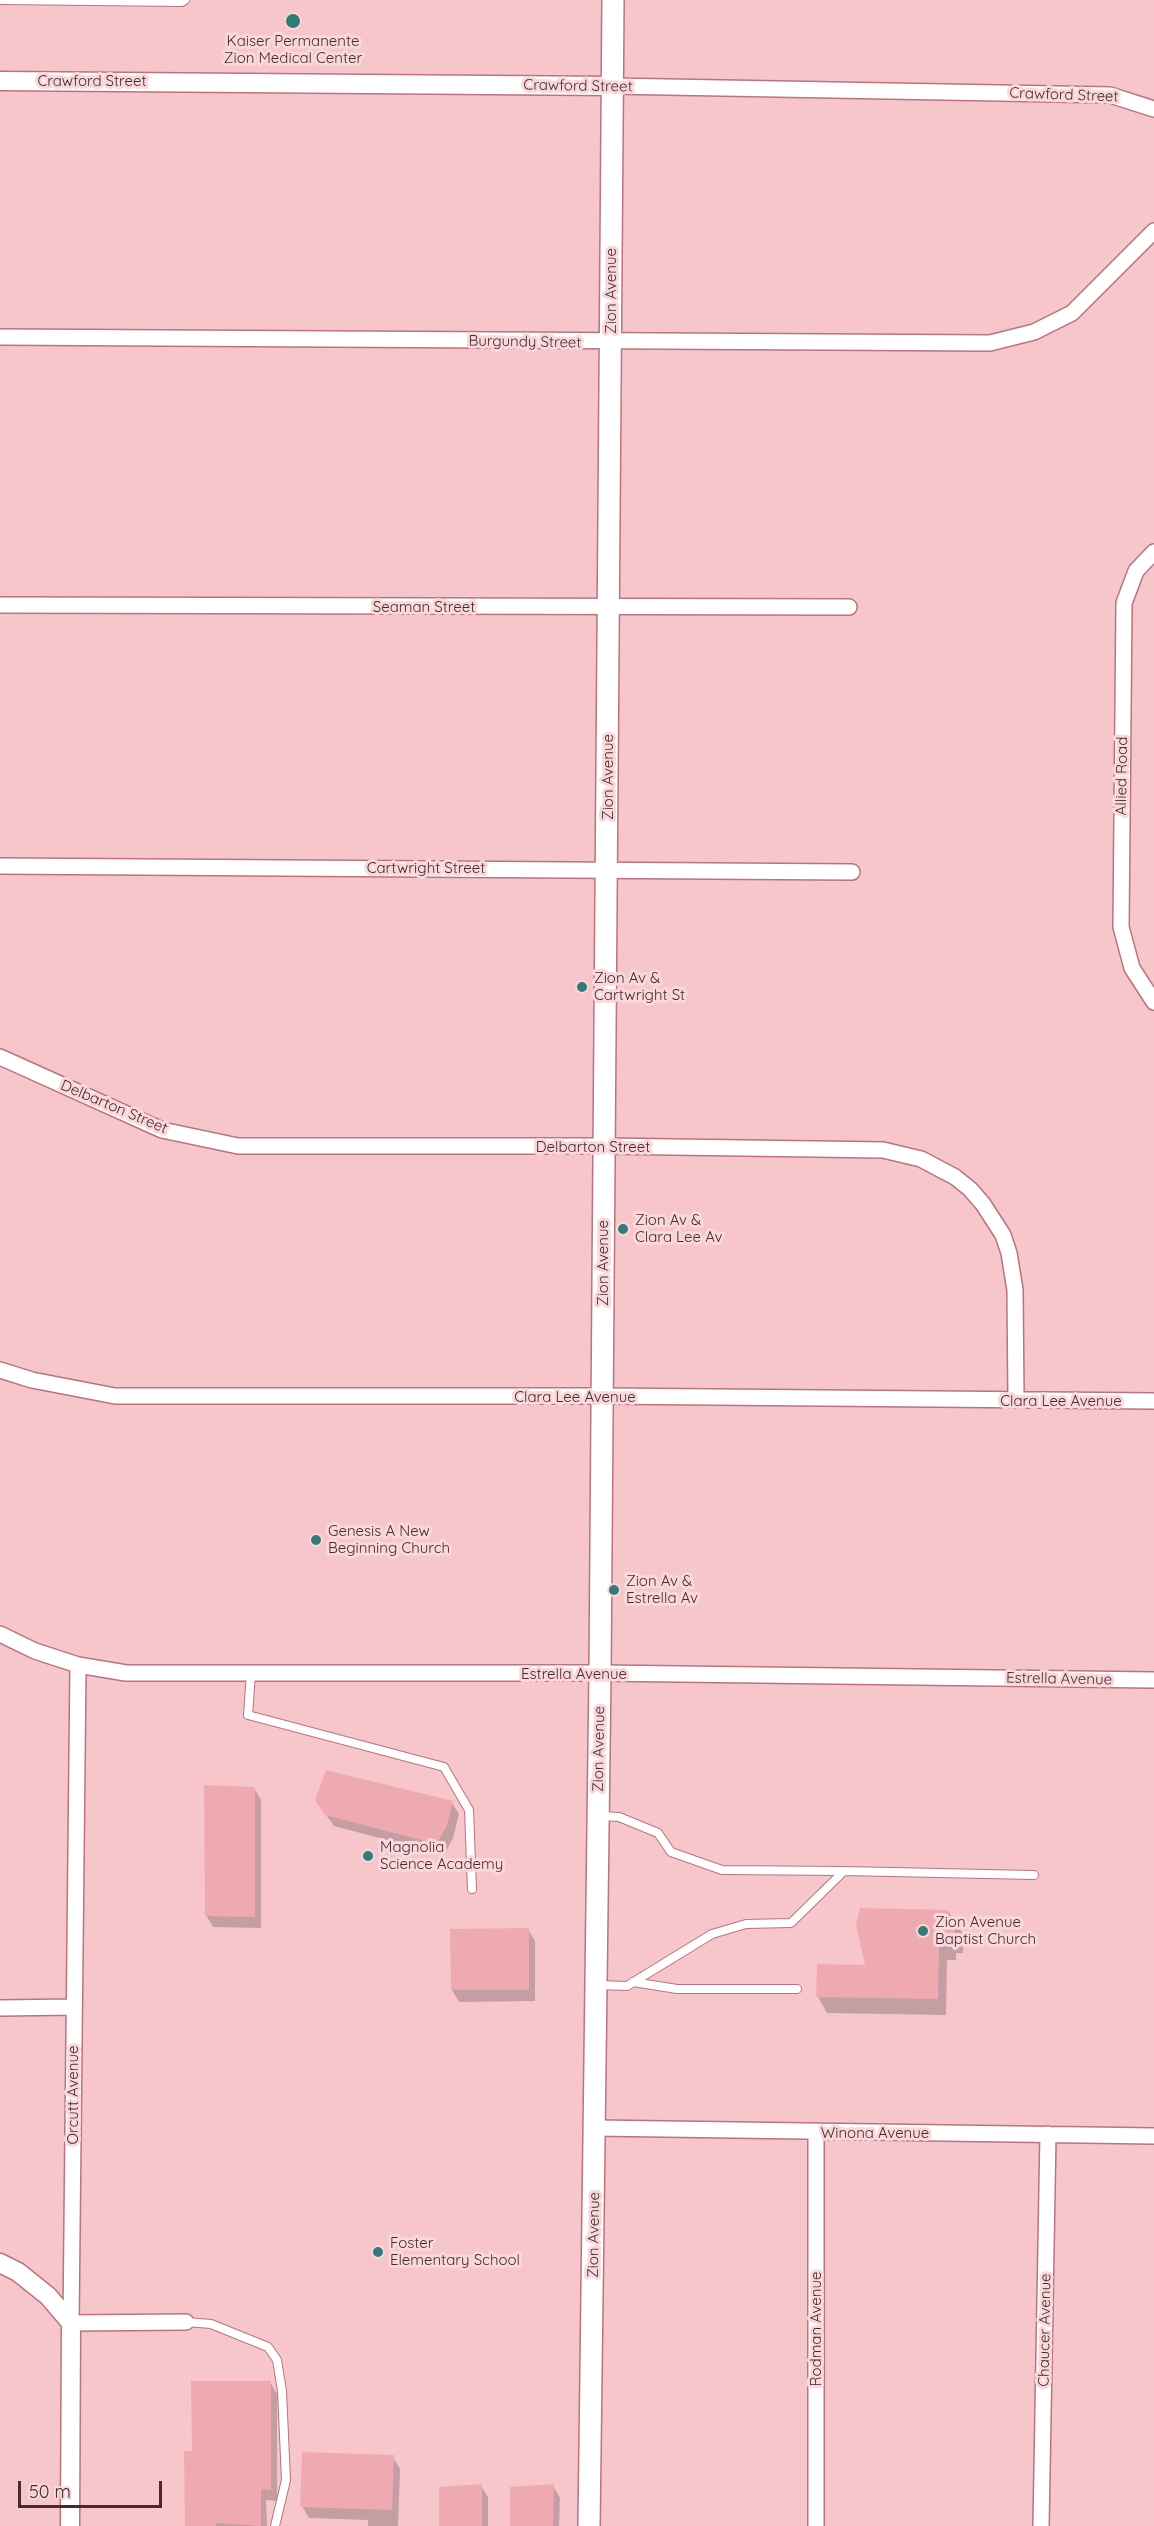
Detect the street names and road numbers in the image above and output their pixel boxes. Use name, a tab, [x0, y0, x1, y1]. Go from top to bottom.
street label: Crawford Street	[37, 72, 147, 90]
street label: Crawford Street	[523, 76, 633, 96]
street label: Crawford Street	[1009, 84, 1119, 106]
street label: Zion Avenue	[602, 248, 620, 334]
street label: Burgundy Street	[468, 332, 582, 352]
street label: Seaman Street	[373, 598, 475, 616]
street label: Zion Avenue	[599, 734, 617, 820]
street label: Allied Road	[1112, 737, 1132, 815]
street label: Cartwright Street	[367, 859, 485, 877]
street label: Delbarton Street	[58, 1076, 170, 1138]
street label: Delbarton Street	[536, 1138, 650, 1156]
street label: Zion Avenue	[594, 1220, 612, 1306]
street label: Clara Lee Avenue	[514, 1388, 636, 1406]
street label: Clara Lee Avenue	[1000, 1392, 1122, 1410]
street label: Estrella Avenue	[521, 1665, 627, 1683]
street label: Estrella Avenue	[1006, 1669, 1112, 1689]
street label: Zion Avenue	[589, 1706, 609, 1792]
street label: Orcutt Avenue	[64, 2046, 82, 2144]
street label: Winona Avenue	[821, 2124, 929, 2142]
street label: Zion Avenue	[584, 2192, 604, 2278]
street label: Rodman Avenue	[807, 2272, 825, 2386]
street label: Chaucer Avenue	[1035, 2273, 1055, 2387]

